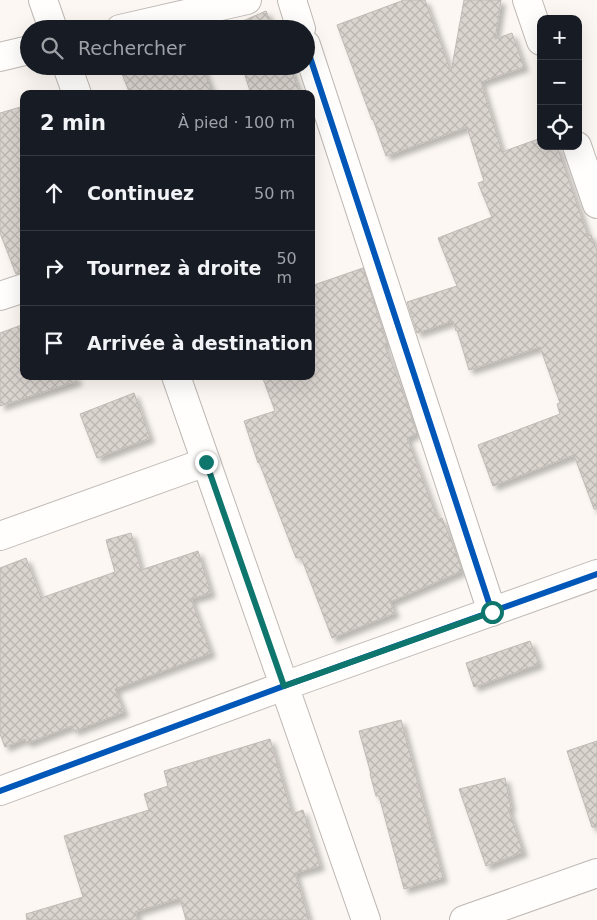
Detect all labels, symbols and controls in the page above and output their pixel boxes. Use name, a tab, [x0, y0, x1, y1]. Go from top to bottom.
map controls	[537, 15, 582, 150]
button: +	[537, 15, 582, 60]
search box	[20, 20, 315, 75]
icon: search	[38, 34, 66, 62]
text: Rechercher	[78, 37, 186, 59]
button: −	[537, 60, 582, 105]
button: locate	[537, 105, 582, 150]
text: 2 min	[40, 111, 106, 135]
text: À pied · 100 m	[178, 113, 295, 132]
icon: ahead	[40, 179, 68, 207]
text: Continuez	[87, 182, 194, 204]
text: 50 m	[254, 184, 295, 203]
text: 50 m	[276, 249, 297, 287]
icon: right	[40, 254, 68, 282]
text: Tournez à droite	[87, 257, 261, 279]
icon: arrive	[40, 329, 68, 357]
text: Arrivée à destination	[87, 332, 313, 354]
route end	[195, 451, 218, 474]
route start	[481, 601, 504, 624]

